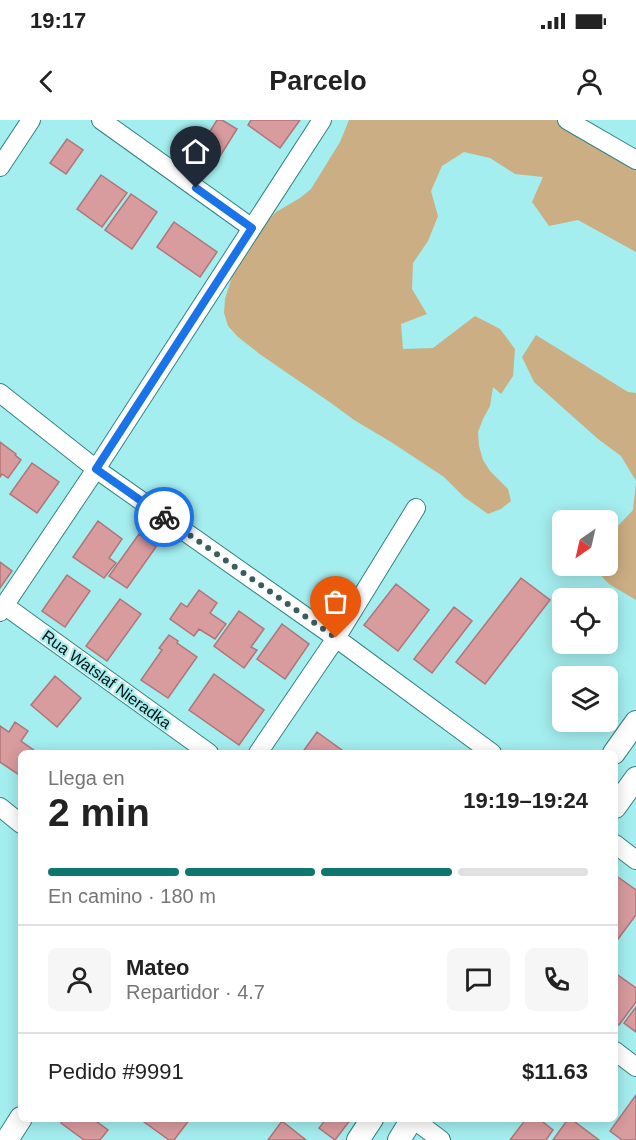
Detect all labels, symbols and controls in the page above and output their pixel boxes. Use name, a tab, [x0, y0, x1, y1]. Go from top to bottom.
text: 19:17	[30, 8, 86, 33]
icon: back	[30, 65, 63, 98]
icon: person	[573, 65, 606, 98]
text: Parcelo	[269, 66, 367, 96]
pin	[170, 126, 221, 188]
icon: home	[179, 135, 212, 168]
courier	[134, 487, 194, 547]
icon: bike	[148, 501, 181, 534]
north arrow	[552, 510, 618, 576]
map controls	[552, 510, 618, 732]
pin	[310, 576, 361, 638]
icon: bag	[319, 585, 352, 618]
button: locate	[552, 588, 618, 654]
street label: Rua Watslaf Nieradka	[39, 627, 174, 732]
button: layers	[552, 666, 618, 732]
text: Llega en	[48, 767, 125, 789]
text: 19:19–19:24	[463, 788, 588, 813]
text: 2 min	[48, 791, 150, 834]
text: En camino · 180 m	[48, 885, 216, 907]
button: person	[48, 948, 111, 1011]
button: chat	[447, 948, 510, 1011]
button: phone	[525, 948, 588, 1011]
text: Mateo	[126, 955, 190, 980]
text: Repartidor · 4.7	[126, 981, 265, 1003]
text: Pedido #9991	[48, 1059, 184, 1084]
text: $11.63	[522, 1059, 588, 1084]

